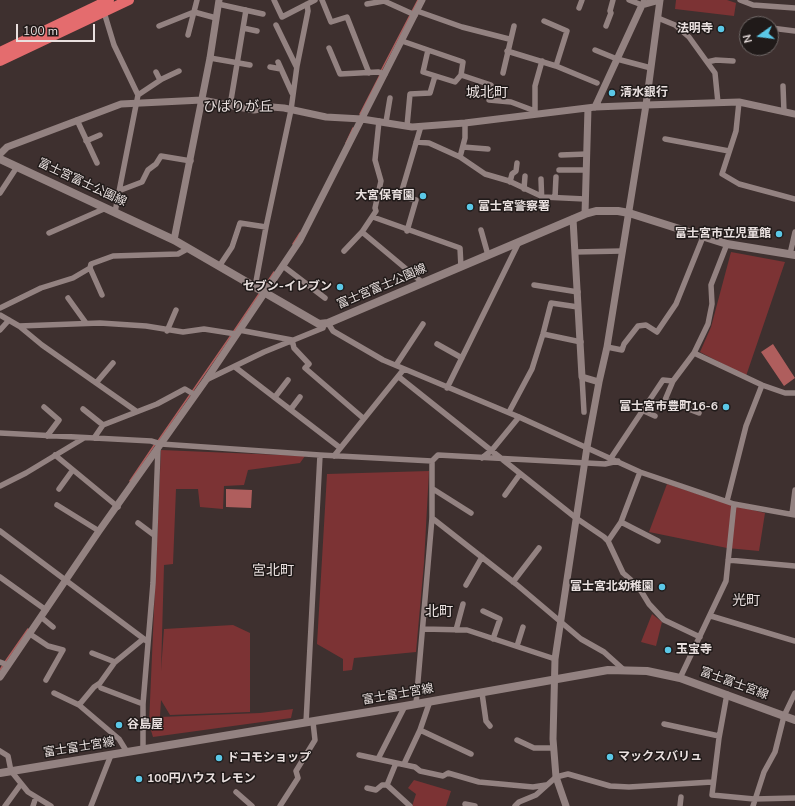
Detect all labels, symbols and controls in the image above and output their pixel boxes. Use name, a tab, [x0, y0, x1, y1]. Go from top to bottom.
scale bar	[18, 16, 97, 42]
north arrow	[739, 16, 779, 56]
place label: 法明寺	[677, 22, 713, 36]
text: 100 m	[23, 23, 58, 39]
marker: 法明寺	[716, 24, 726, 34]
text: N	[740, 33, 756, 45]
district label: 城北町	[466, 86, 508, 102]
place label: 清水銀行	[620, 86, 668, 100]
marker: 清水銀行	[607, 88, 617, 98]
district label: ひばりが丘	[203, 100, 273, 116]
street label: 富士宮富士公園線	[35, 156, 129, 210]
place label: 大宮保育園	[355, 189, 415, 203]
marker: 大宮保育園	[418, 191, 428, 201]
place label: 富士宮警察署	[478, 200, 550, 214]
marker: 富士宮警察署	[465, 202, 475, 212]
place label: 富士宮市立児童館	[675, 227, 771, 241]
marker: 富士宮市立児童館	[774, 229, 784, 239]
street label: 富士宮富士公園線	[335, 262, 429, 312]
place label: セブン-イレブン	[243, 280, 332, 294]
marker: セブン-イレブン	[335, 282, 345, 292]
place label: 富士宮市豊町16-6	[619, 400, 718, 414]
marker: 富士宮市豊町16-6	[721, 402, 731, 412]
district label: 宮北町	[252, 564, 294, 580]
place label: 富士宮北幼稚園	[570, 580, 654, 594]
marker: 富士宮北幼稚園	[657, 582, 667, 592]
district label: 光町	[732, 594, 760, 610]
district label: 北町	[425, 605, 453, 621]
place label: 玉宝寺	[676, 643, 712, 657]
marker: 玉宝寺	[663, 645, 673, 655]
street label: 富士富士宮線	[698, 665, 770, 703]
street label: 富士富士宮線	[361, 682, 435, 708]
place label: 谷島屋	[127, 718, 163, 732]
marker: 谷島屋	[114, 720, 124, 730]
street label: 富士富士宮線	[42, 735, 116, 761]
place label: マックスバリュ	[618, 750, 702, 764]
place label: ドコモショップ	[227, 751, 311, 765]
marker: マックスバリュ	[605, 752, 615, 762]
marker: ドコモショップ	[214, 753, 224, 763]
place label: 100円ハウス レモン	[147, 772, 256, 786]
marker: 100円ハウス レモン	[134, 774, 144, 784]

